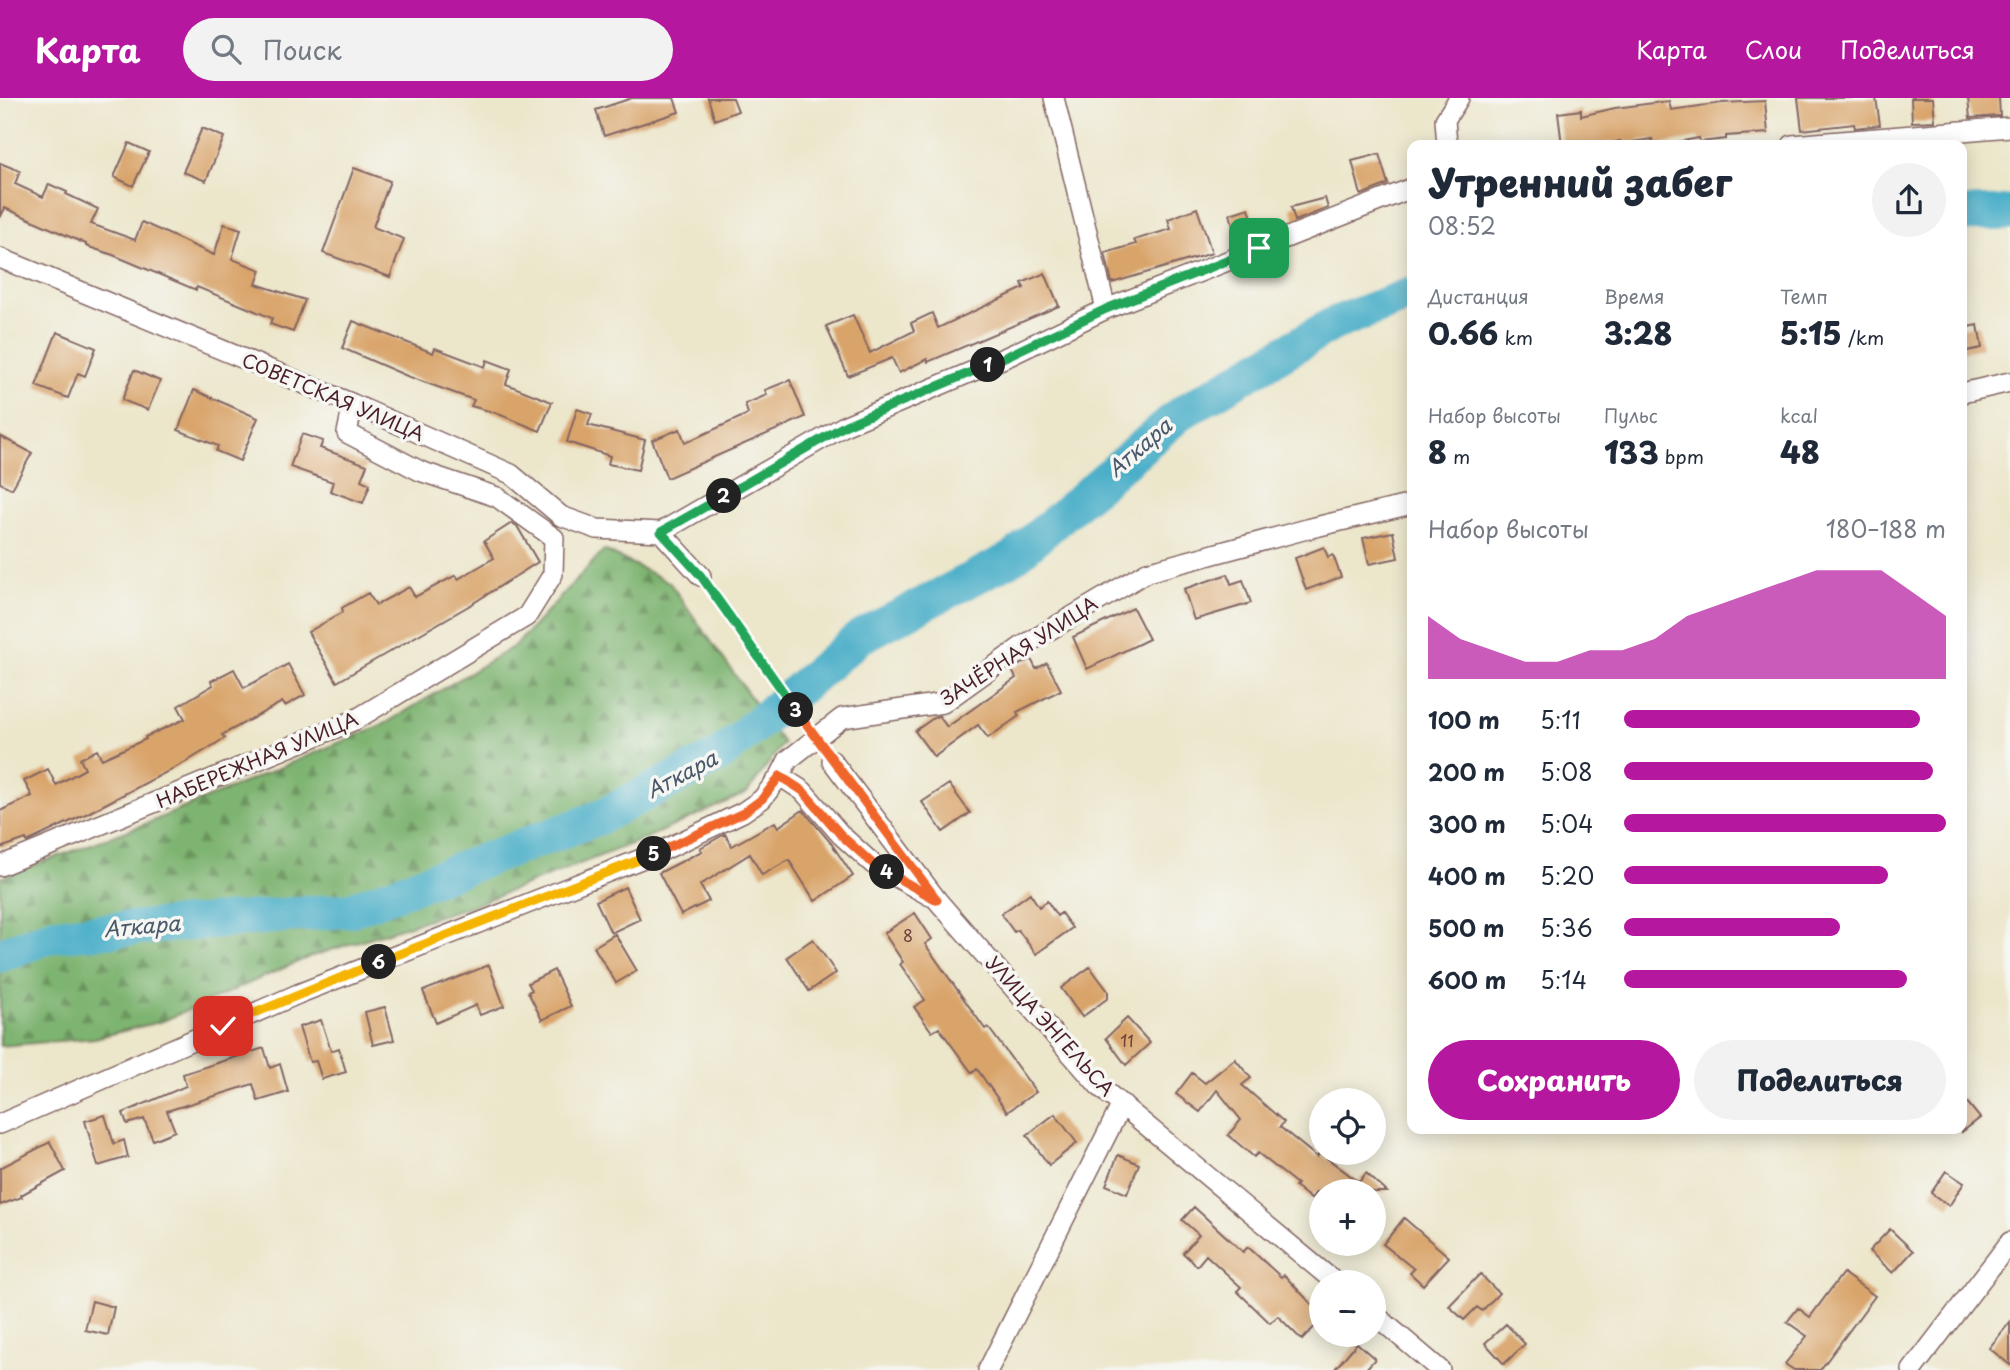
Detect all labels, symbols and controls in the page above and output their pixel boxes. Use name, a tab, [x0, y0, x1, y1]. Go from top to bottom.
search box	[183, 18, 673, 81]
text: Карта	[35, 24, 141, 74]
icon: search	[207, 30, 245, 68]
text: Поиск	[263, 30, 342, 69]
text: Карта	[1636, 31, 1707, 67]
text: Слои	[1745, 31, 1802, 67]
text: Поделиться	[1840, 31, 1975, 67]
text: Утренний забег	[1428, 153, 1732, 210]
button: share	[1872, 163, 1946, 237]
text: 08:52	[1428, 208, 1496, 243]
pin	[1229, 218, 1289, 278]
icon: arrive	[1240, 229, 1278, 267]
text: Дистанция	[1428, 282, 1529, 310]
text: Время	[1604, 282, 1665, 310]
text: Темп	[1780, 282, 1828, 310]
text: 0.66	[1428, 310, 1498, 355]
text: 3:28	[1604, 310, 1672, 355]
text: 5:15	[1780, 310, 1842, 355]
text: km	[1498, 323, 1533, 351]
text: /km	[1842, 323, 1884, 351]
street label: СОВЕТСКАЯ УЛИЦА	[238, 345, 429, 447]
pin: 1	[970, 348, 1006, 382]
text: 1	[983, 350, 992, 378]
text: Набор высоты	[1428, 401, 1561, 429]
text: Пульс	[1604, 401, 1658, 429]
text: kcal	[1780, 401, 1818, 429]
water label: Аткара	[1099, 409, 1179, 484]
text: 8	[1428, 429, 1447, 474]
text: 133	[1604, 429, 1659, 474]
text: 48	[1780, 429, 1820, 474]
text: m	[1447, 442, 1470, 470]
text: bpm	[1659, 442, 1704, 470]
pin: 2	[706, 478, 742, 514]
text: 2	[717, 481, 730, 509]
text: Набор высоты	[1428, 511, 1589, 546]
text: 180–188 m	[1826, 511, 1946, 546]
street label: ЗАЧЁРНАЯ УЛИЦА	[934, 589, 1103, 712]
pin: 3	[778, 692, 814, 728]
text: 3	[789, 695, 802, 723]
text: 100 m	[1428, 702, 1500, 737]
text: 5:11	[1540, 702, 1581, 737]
street label: НАБЕРЕЖНАЯ УЛИЦА	[151, 704, 362, 814]
water label: Аткара	[640, 741, 723, 805]
text: 200 m	[1428, 754, 1505, 789]
text: 5:08	[1540, 754, 1593, 789]
text: 300 m	[1428, 806, 1506, 841]
text: 5:04	[1540, 806, 1593, 841]
pin: 5	[636, 836, 672, 872]
text: 5	[647, 839, 660, 867]
pin: 4	[870, 854, 904, 890]
text: 4	[880, 857, 893, 885]
text: 400 m	[1428, 858, 1506, 893]
text: 5:20	[1540, 858, 1594, 893]
water label: Аткара	[102, 906, 182, 944]
text: 500 m	[1428, 910, 1505, 945]
text: 5:36	[1540, 910, 1593, 945]
house number: 8	[903, 923, 913, 947]
pin: 6	[362, 944, 396, 980]
text: 6	[372, 947, 385, 975]
street label: УЛИЦА ЭНГЕЛЬСА	[980, 949, 1121, 1102]
text: 600 m	[1428, 962, 1506, 997]
text: 5:14	[1540, 962, 1587, 997]
pin	[193, 996, 253, 1056]
icon: check	[204, 1007, 242, 1045]
house number: 11	[1120, 1028, 1134, 1052]
button: Сохранить	[1428, 1040, 1680, 1120]
button: Поделиться	[1694, 1040, 1946, 1120]
map controls	[1309, 1088, 1386, 1347]
button: locate	[1309, 1088, 1386, 1165]
button: +	[1309, 1179, 1386, 1256]
button: −	[1309, 1270, 1386, 1347]

